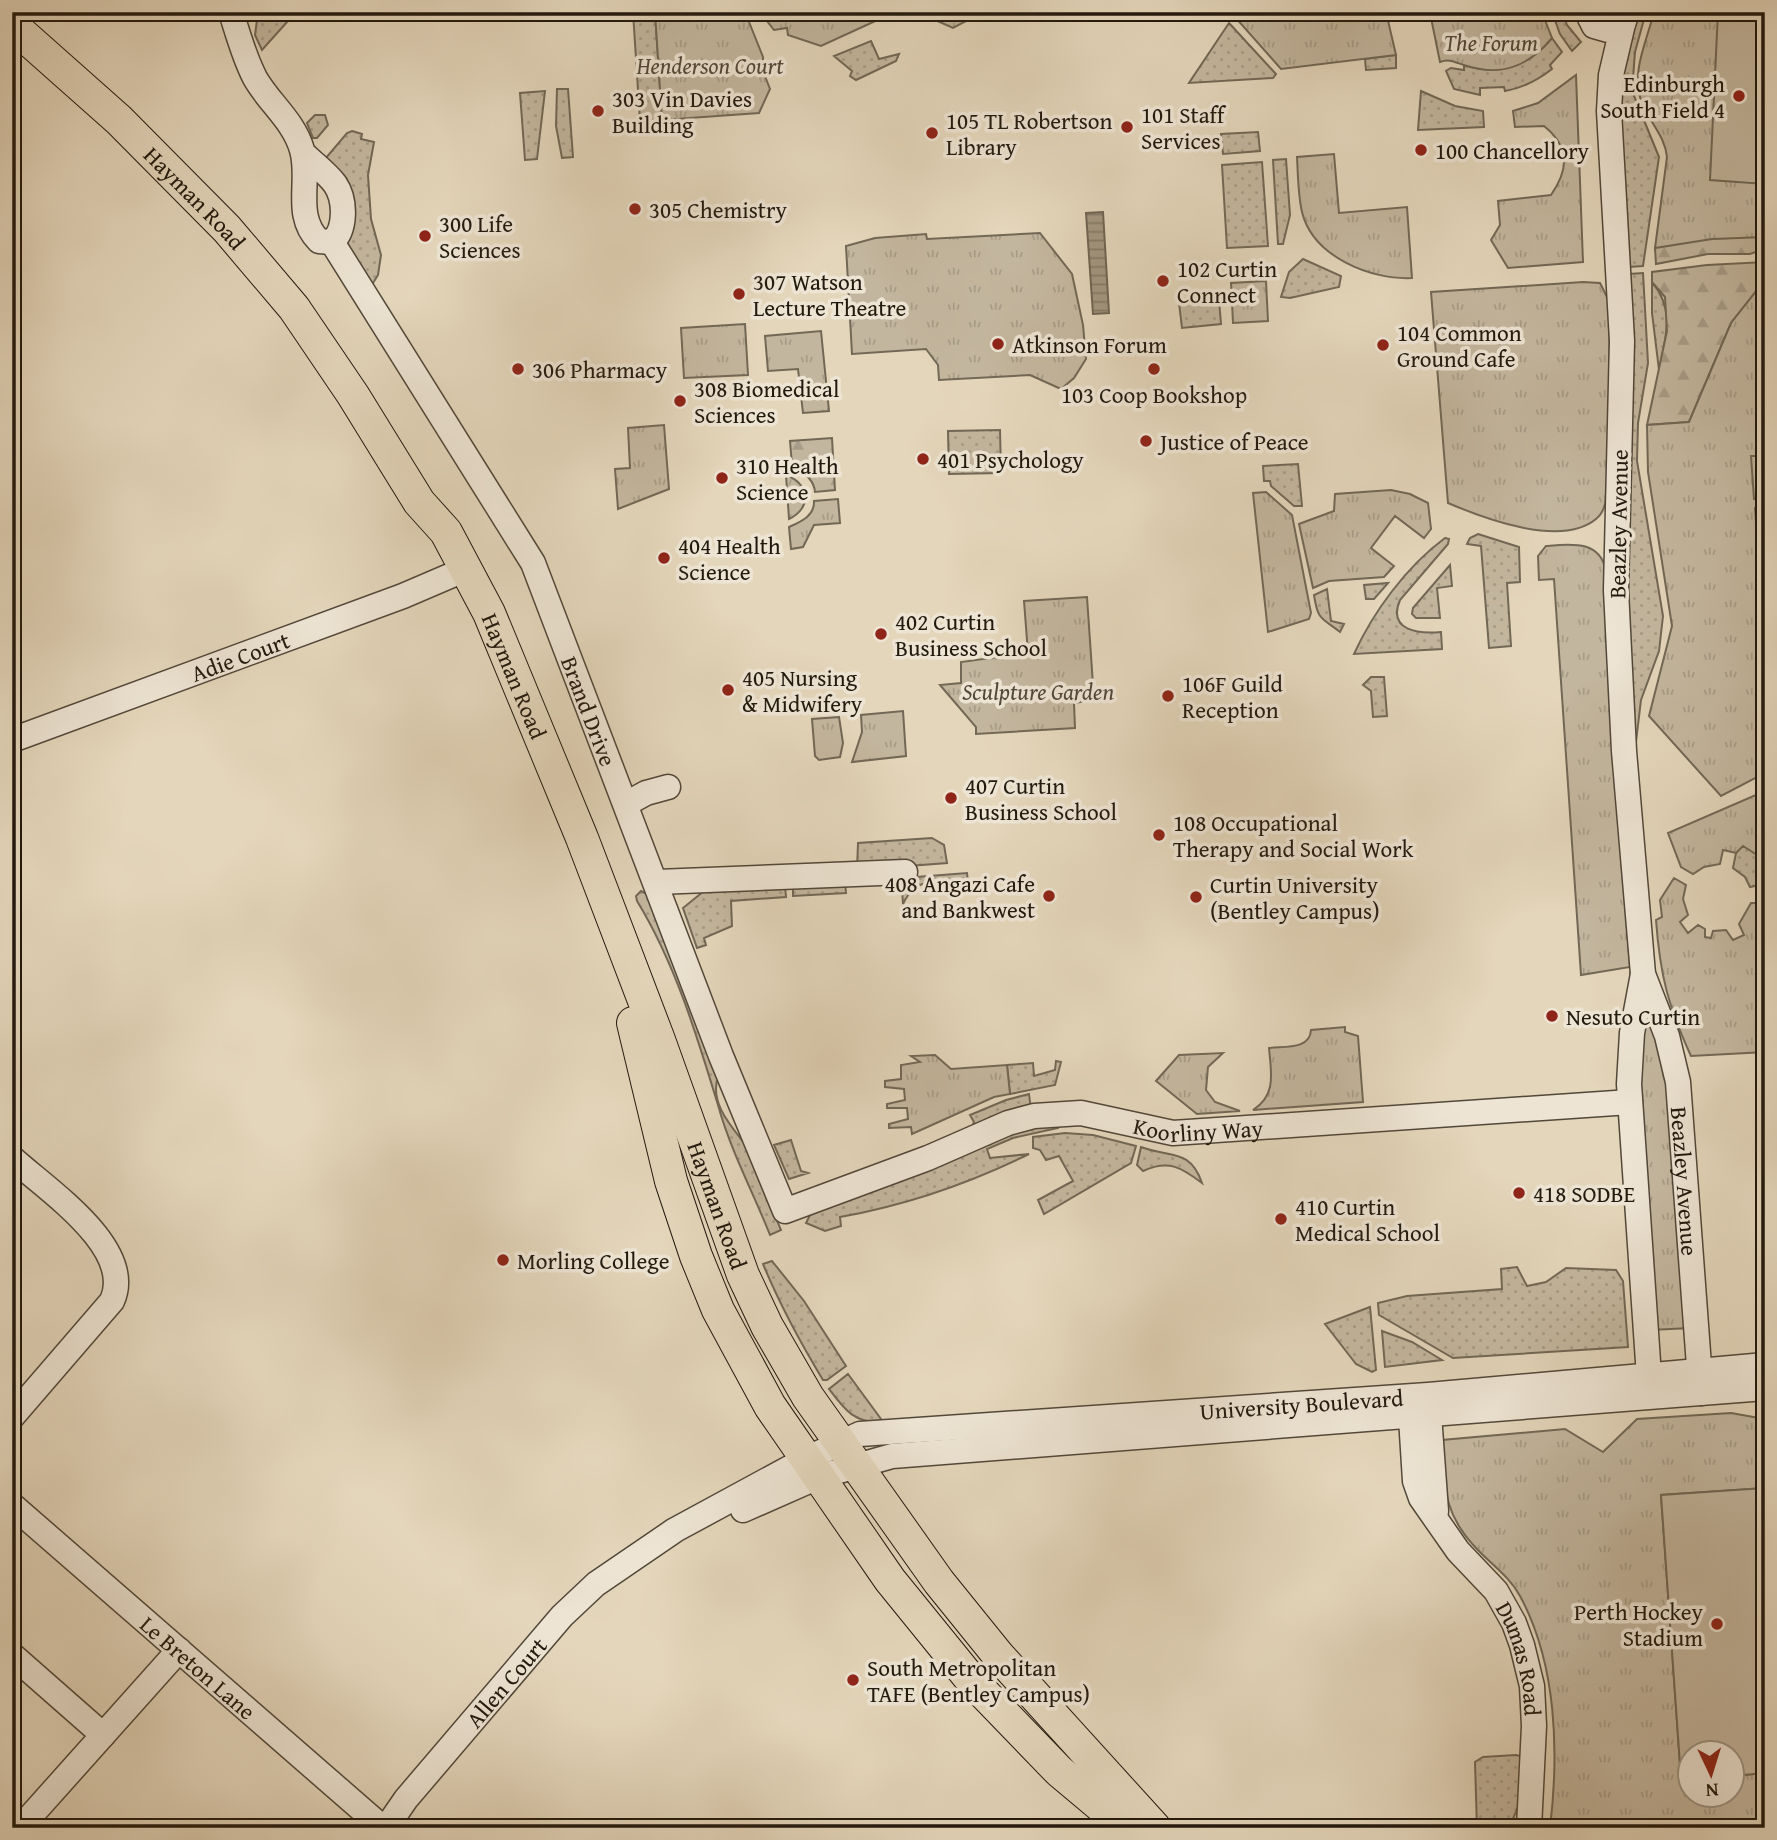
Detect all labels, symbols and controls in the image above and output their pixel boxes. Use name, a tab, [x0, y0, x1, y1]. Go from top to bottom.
park label: The Forum	[1444, 26, 1538, 59]
park label: Henderson Court	[635, 49, 784, 82]
place label: Edinburgh South Field 4	[1600, 67, 1725, 126]
place label: 303 Vin Davies Building	[612, 82, 752, 141]
marker: Edinburgh South Field 4	[1731, 88, 1747, 104]
place label: 101 Staff Services	[1141, 98, 1227, 157]
marker: 303 Vin Davies Building	[590, 103, 606, 119]
place label: 105 TL Robertson Library	[946, 104, 1113, 163]
marker: 101 Staff Services	[1119, 119, 1135, 135]
marker: 105 TL Robertson Library	[924, 125, 940, 141]
place label: 100 Chancellory	[1435, 134, 1590, 167]
street label: Hayman Road	[137, 138, 254, 257]
marker: 100 Chancellory	[1413, 142, 1429, 158]
place label: 305 Chemistry	[649, 193, 787, 226]
marker: 305 Chemistry	[627, 201, 643, 217]
place label: 300 Life Sciences	[439, 207, 521, 266]
marker: 300 Life Sciences	[417, 228, 433, 244]
place label: 102 Curtin Connect	[1177, 252, 1277, 311]
place label: 307 Watson Lecture Theatre	[753, 265, 906, 324]
marker: 102 Curtin Connect	[1155, 273, 1171, 289]
marker: 307 Watson Lecture Theatre	[731, 286, 747, 302]
place label: 104 Common Ground Cafe	[1397, 316, 1522, 375]
place label: Atkinson Forum	[1012, 328, 1167, 361]
marker: Atkinson Forum	[990, 336, 1006, 352]
marker: 104 Common Ground Cafe	[1375, 337, 1391, 353]
place label: 306 Pharmacy	[532, 353, 668, 386]
marker: 306 Pharmacy	[510, 361, 526, 377]
marker: 103 Coop Bookshop	[1146, 361, 1162, 377]
place label: 308 Biomedical Sciences	[694, 372, 839, 431]
place label: 103 Coop Bookshop	[1061, 378, 1247, 411]
marker: 308 Biomedical Sciences	[672, 393, 688, 409]
place label: Justice of Peace	[1157, 425, 1309, 458]
marker: Justice of Peace	[1138, 433, 1154, 449]
place label: 401 Psychology	[937, 443, 1084, 476]
place label: 310 Health Science	[736, 449, 839, 508]
street label: Beazley Avenue	[1600, 449, 1636, 599]
marker: 401 Psychology	[915, 451, 931, 467]
marker: 310 Health Science	[714, 470, 730, 486]
place label: 404 Health Science	[678, 529, 781, 588]
marker: 404 Health Science	[656, 550, 672, 566]
place label: 402 Curtin Business School	[895, 605, 1047, 664]
street label: Hayman Road	[474, 608, 556, 744]
street label: Adie Court	[186, 623, 294, 689]
marker: 402 Curtin Business School	[873, 626, 889, 642]
street label: Brand Drive	[553, 651, 625, 771]
place label: 405 Nursing & Midwifery	[742, 661, 863, 720]
place label: 106F Guild Reception	[1182, 667, 1283, 726]
park label: Sculpture Garden	[962, 675, 1114, 708]
marker: 405 Nursing & Midwifery	[720, 682, 736, 698]
marker: 106F Guild Reception	[1160, 688, 1176, 704]
place label: 407 Curtin Business School	[965, 769, 1117, 828]
marker: 407 Curtin Business School	[943, 790, 959, 806]
place label: 108 Occupational Therapy and Social Work	[1173, 806, 1414, 865]
marker: 108 Occupational Therapy and Social Work	[1151, 827, 1167, 843]
place label: 408 Angazi Cafe and Bankwest	[884, 867, 1035, 926]
place label: Curtin University (Bentley Campus)	[1210, 868, 1380, 927]
marker: 408 Angazi Cafe and Bankwest	[1041, 888, 1057, 904]
marker: Curtin University (Bentley Campus)	[1188, 889, 1204, 905]
place label: Nesuto Curtin	[1566, 1000, 1700, 1033]
marker: Nesuto Curtin	[1544, 1008, 1560, 1024]
street label: Beazley Avenue	[1663, 1105, 1707, 1257]
street label: Koorliny Way	[1130, 1108, 1264, 1150]
street label: Hayman Road	[680, 1137, 756, 1274]
place label: 418 SODBE	[1533, 1177, 1635, 1210]
marker: 418 SODBE	[1511, 1185, 1527, 1201]
place label: 410 Curtin Medical School	[1295, 1190, 1440, 1249]
marker: 410 Curtin Medical School	[1273, 1211, 1289, 1227]
place label: Morling College	[517, 1244, 670, 1277]
marker: Morling College	[495, 1252, 511, 1268]
street label: University Boulevard	[1199, 1380, 1405, 1427]
street label: Dumas Road	[1488, 1595, 1550, 1717]
place label: Perth Hockey Stadium	[1574, 1595, 1704, 1654]
street label: Le Breton Lane	[133, 1608, 263, 1727]
marker: Perth Hockey Stadium	[1709, 1616, 1725, 1632]
street label: Allen Court	[458, 1629, 554, 1735]
place label: South Metropolitan TAFE (Bentley Campus)	[867, 1651, 1090, 1710]
marker: South Metropolitan TAFE (Bentley Campus)	[845, 1672, 861, 1688]
north arrow	[1676, 1738, 1746, 1808]
text: N	[1705, 1777, 1719, 1805]

